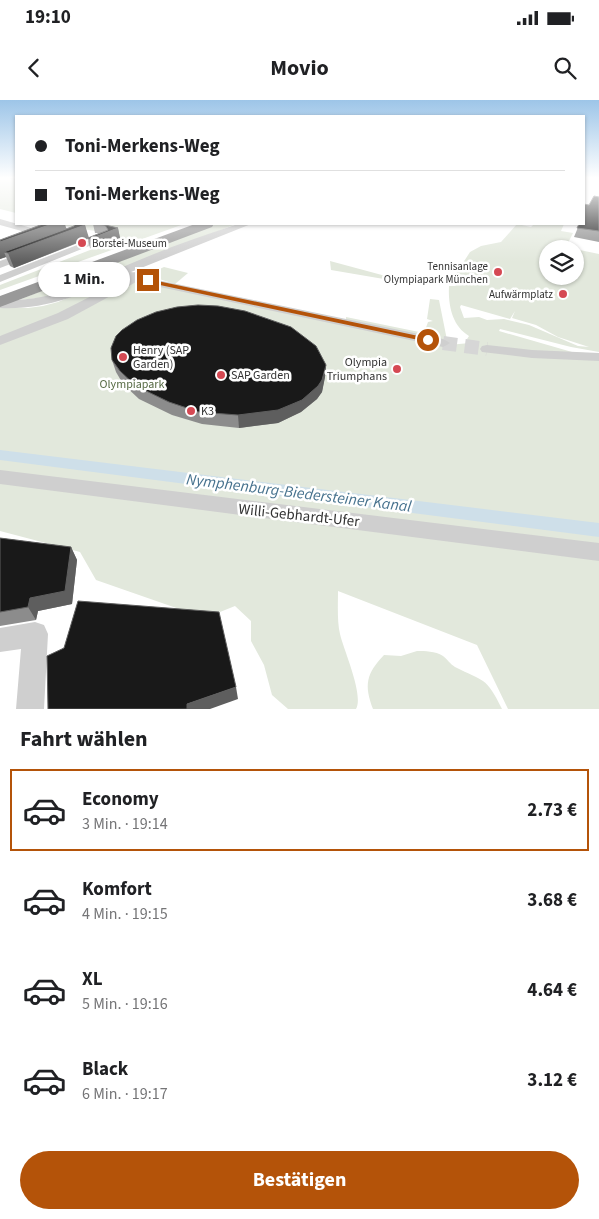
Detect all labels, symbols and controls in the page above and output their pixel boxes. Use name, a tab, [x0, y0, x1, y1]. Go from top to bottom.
text: 19:10	[25, 4, 71, 31]
text: Movio	[270, 52, 329, 84]
icon: back	[20, 54, 48, 82]
icon: search	[551, 54, 579, 82]
text: Toni-Merkens-Weg	[65, 133, 220, 160]
text: Toni-Merkens-Weg	[65, 181, 220, 208]
place label: Borstei-Museum	[92, 236, 167, 251]
marker: Borstei-Museum	[76, 237, 88, 249]
map controls	[539, 240, 584, 285]
button: layers	[539, 240, 584, 285]
place label: Tennisanlage Olympiapark München	[384, 259, 489, 287]
callout: 1 Min.	[38, 262, 130, 298]
marker: Tennisanlage Olympiapark München	[492, 266, 504, 278]
text: 1 Min.	[63, 268, 105, 290]
route end	[137, 269, 159, 291]
place label: Aufwärmplatz	[489, 287, 553, 302]
marker: Aufwärmplatz	[557, 288, 569, 300]
route start	[417, 329, 439, 351]
place label: Henry (SAP Garden)	[133, 342, 189, 373]
marker: Henry (SAP Garden)	[117, 351, 129, 363]
place label: Olympia Triumphans	[327, 354, 387, 385]
marker: Olympia Triumphans	[391, 363, 403, 375]
place label: SAP Garden	[231, 367, 290, 384]
marker: SAP Garden	[215, 369, 227, 381]
park label: Olympiapark	[100, 376, 165, 393]
place label: K3	[201, 403, 214, 420]
marker: K3	[185, 405, 197, 417]
water label: Nymphenburg-Biedersteiner Kanal	[185, 468, 413, 518]
street label: Willi-Gebhardt-Ufer	[237, 499, 361, 532]
text: Fahrt wählen	[20, 723, 148, 755]
text: Economy	[82, 786, 159, 813]
icon: car	[22, 788, 67, 833]
text: 2.73 €	[527, 797, 577, 824]
text: 3 Min. · 19:14	[82, 813, 168, 835]
text: Komfort	[82, 876, 152, 903]
icon: car	[22, 878, 67, 923]
text: 3.68 €	[527, 887, 577, 914]
text: 4 Min. · 19:15	[82, 903, 168, 925]
text: XL	[82, 966, 103, 993]
icon: car	[22, 968, 67, 1013]
text: 4.64 €	[527, 977, 577, 1004]
text: 5 Min. · 19:16	[82, 993, 168, 1015]
text: Black	[82, 1056, 128, 1083]
icon: car	[22, 1058, 67, 1103]
text: 3.12 €	[527, 1067, 577, 1094]
text: 6 Min. · 19:17	[82, 1083, 168, 1105]
button: Bestätigen	[20, 1151, 579, 1209]

